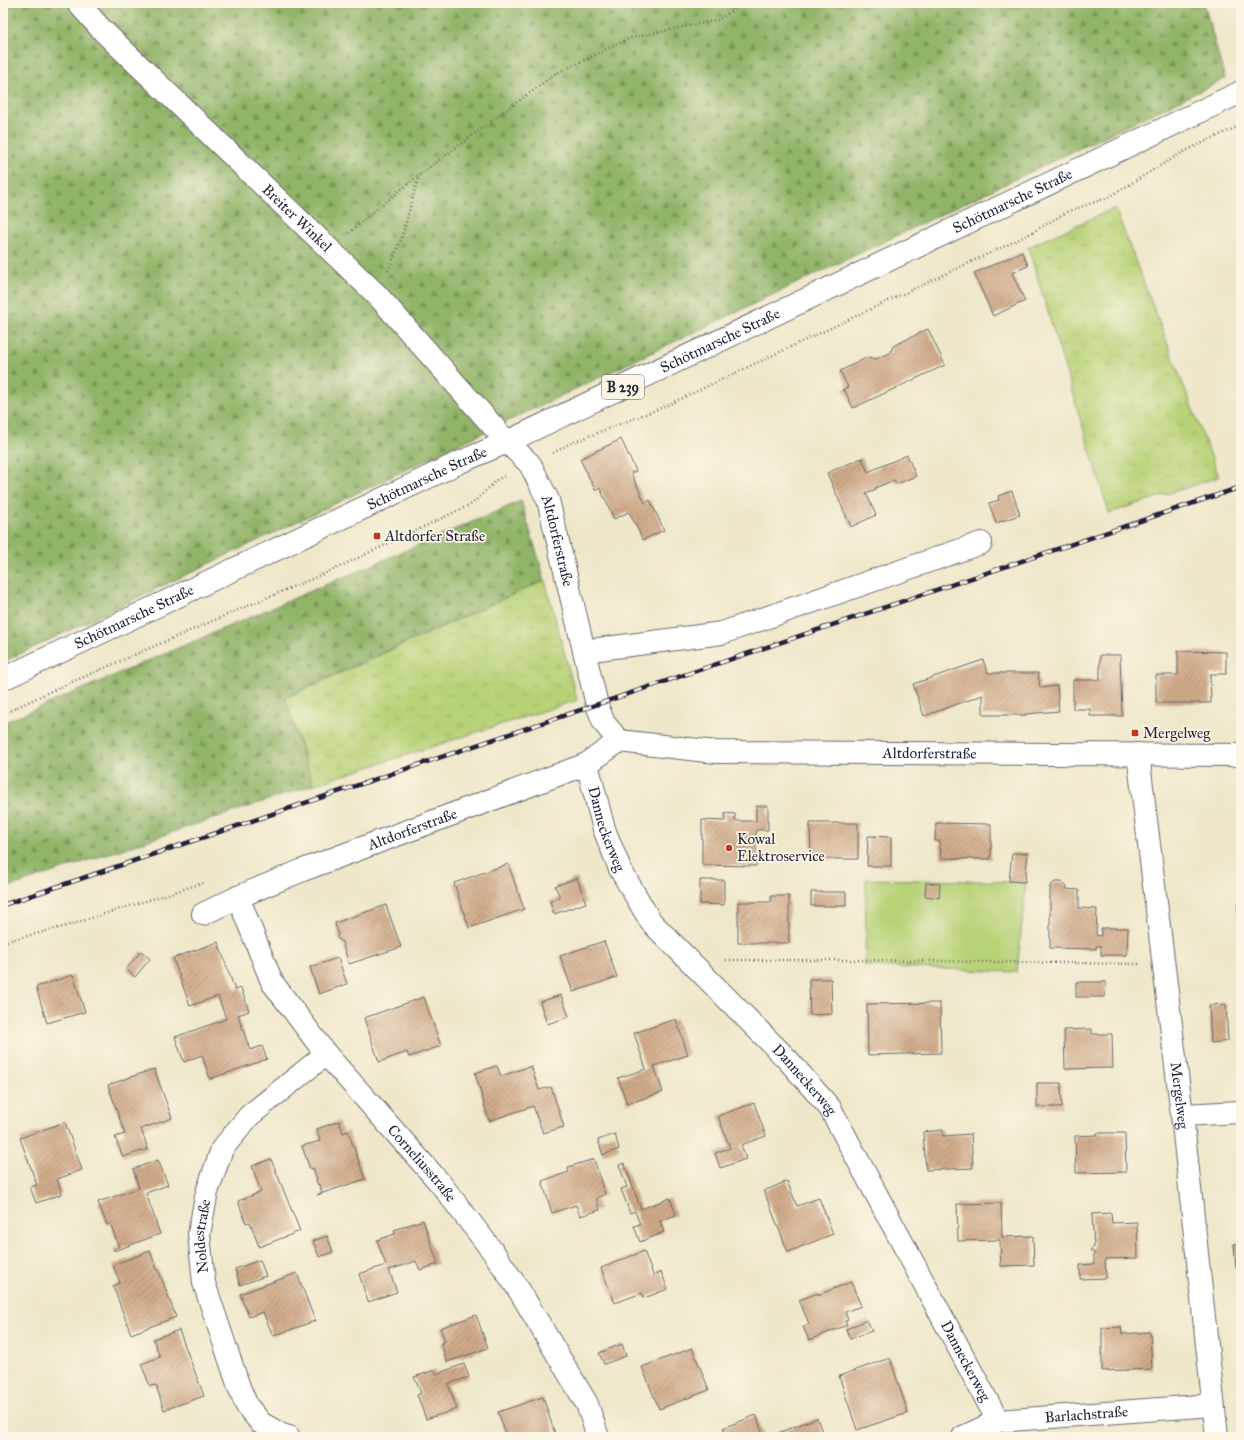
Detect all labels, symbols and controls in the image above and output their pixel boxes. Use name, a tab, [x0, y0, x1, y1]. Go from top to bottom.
street label: Schötmarsche Straße	[950, 165, 1075, 237]
street label: Breiter Winkel	[258, 180, 336, 256]
street label: Schötmarsche Straße	[657, 304, 783, 377]
road number: B 239	[602, 375, 644, 399]
street label: Schötmarsche Straße	[364, 443, 490, 514]
street label: Altdorferstraße	[537, 490, 577, 588]
place label: Altdorfer Straße	[384, 527, 485, 545]
marker: Altdorfer Straße	[372, 531, 382, 541]
street label: Schötmarsche Straße	[71, 581, 197, 653]
place label: Mergelweg	[1143, 724, 1211, 742]
marker: Mergelweg	[1130, 728, 1140, 738]
street label: Altdorferstraße	[882, 744, 976, 762]
street label: Danneckerweg	[584, 785, 630, 875]
street label: Altdorferstraße	[364, 804, 459, 854]
place label: Kowal Elektroservice	[737, 830, 825, 865]
marker: Kowal Elektroservice	[724, 843, 734, 853]
street label: Danneckerweg	[769, 1041, 841, 1119]
street label: Mergelweg	[1167, 1061, 1193, 1131]
street label: Corneliusstraße	[384, 1121, 460, 1205]
street label: Noldestraße	[190, 1198, 214, 1274]
street label: Danneckerweg	[937, 1318, 995, 1405]
street label: Barlachstraße	[1044, 1402, 1129, 1427]

